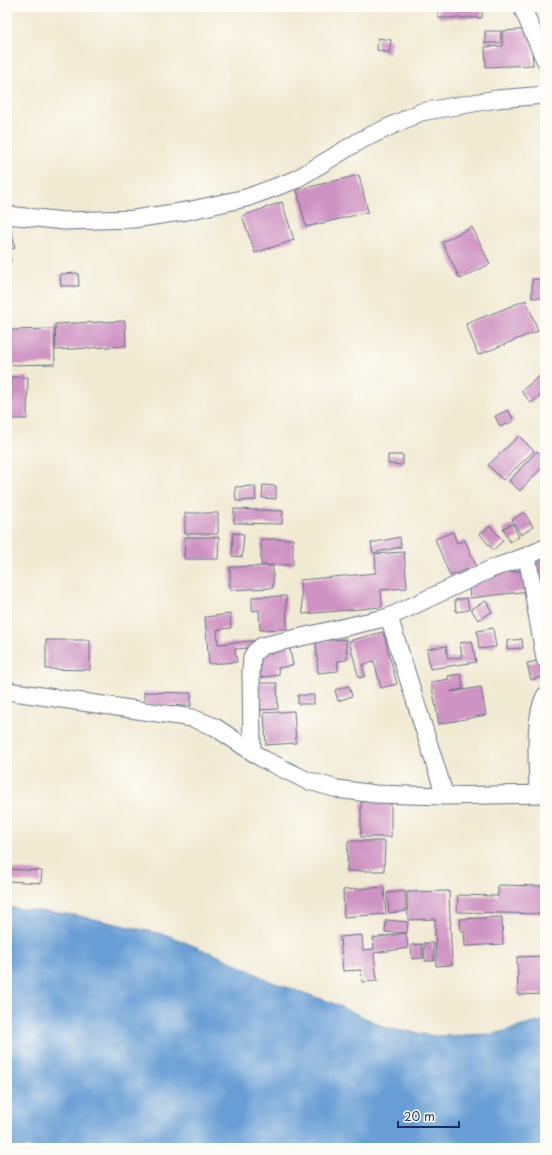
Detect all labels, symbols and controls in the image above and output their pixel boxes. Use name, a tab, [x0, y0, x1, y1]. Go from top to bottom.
scale bar	[398, 1103, 459, 1129]
text: 20 m	[404, 1107, 435, 1125]

